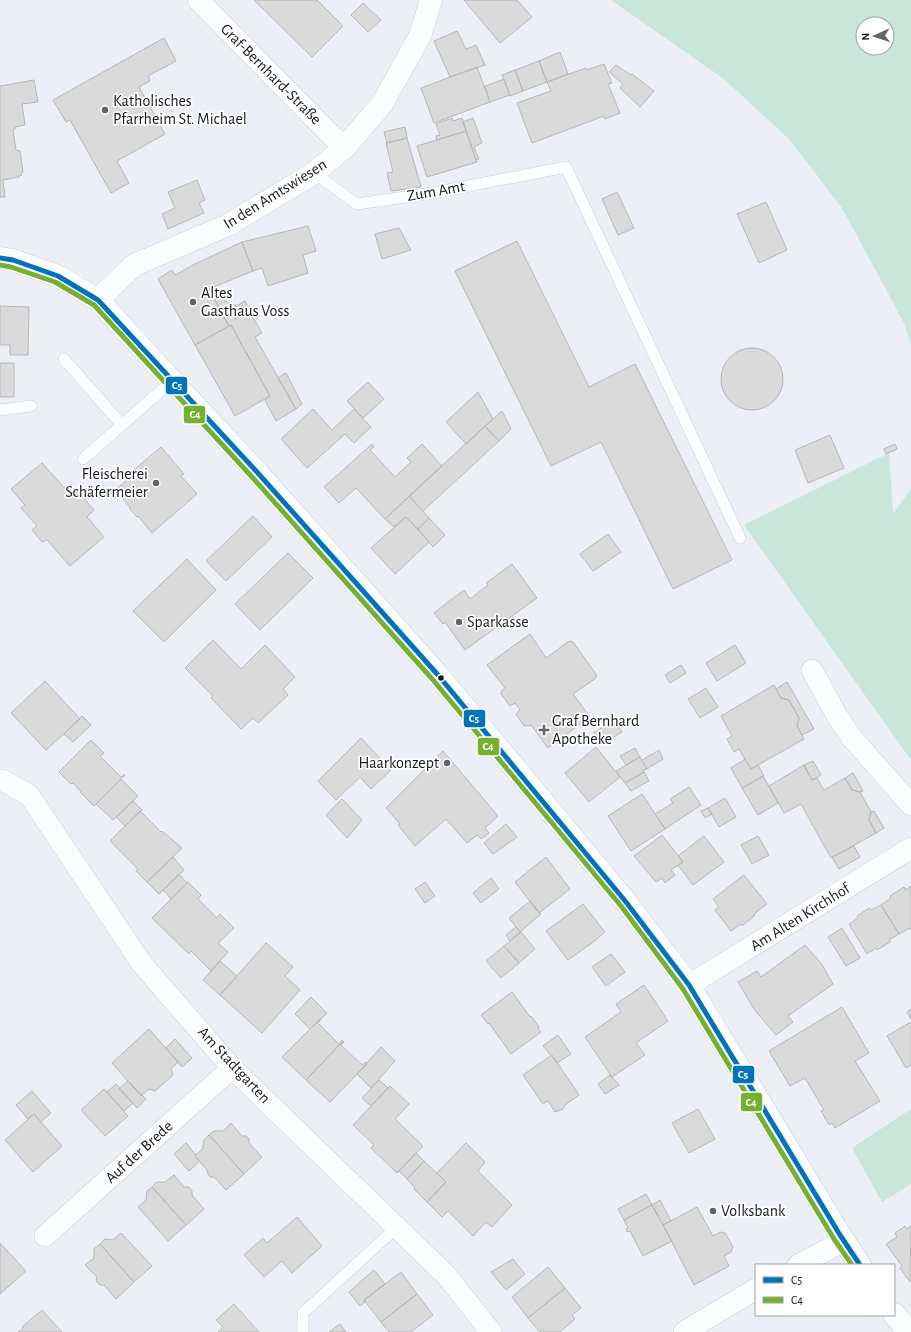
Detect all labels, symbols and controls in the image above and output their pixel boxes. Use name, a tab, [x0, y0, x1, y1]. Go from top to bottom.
north arrow	[855, 16, 895, 56]
street label: Graf-Bernhard-Straße	[218, 21, 324, 127]
text: N	[860, 32, 871, 41]
place label: Katholisches Pfarrheim St. Michael	[113, 93, 247, 127]
marker: Katholisches Pfarrheim St. Michael	[100, 105, 110, 115]
street label: In den Amtswiesen	[221, 156, 329, 232]
street label: Zum Amt	[406, 178, 466, 204]
place label: Altes Gasthaus Voss	[201, 285, 289, 319]
marker: Altes Gasthaus Voss	[188, 297, 198, 307]
line badge: C5	[165, 376, 188, 395]
text: C5	[172, 380, 182, 391]
line badge: C4	[183, 405, 206, 424]
text: C4	[189, 409, 201, 420]
place label: Fleischerei Schäfermeier	[65, 466, 149, 500]
marker: Fleischerei Schäfermeier	[151, 478, 161, 488]
place label: Sparkasse	[467, 614, 529, 630]
marker: Sparkasse	[454, 617, 464, 627]
unlabelled marker	[436, 673, 446, 683]
line badge: C5	[463, 709, 486, 728]
text: C5	[469, 713, 479, 724]
place label: Graf Bernhard Apotheke	[552, 713, 639, 747]
marker: Graf Bernhard Apotheke	[539, 725, 549, 735]
line badge: C4	[477, 737, 500, 756]
text: C4	[482, 741, 494, 752]
place label: Haarkonzept	[359, 755, 439, 771]
marker: Haarkonzept	[442, 758, 452, 768]
street label: Am Alten Kirchhof	[747, 879, 853, 954]
street label: Am Stadtgarten	[195, 1024, 273, 1106]
line badge: C5	[732, 1065, 755, 1084]
text: C5	[738, 1069, 748, 1080]
line badge: C4	[740, 1092, 763, 1112]
text: C4	[745, 1097, 757, 1108]
street label: Auf der Brede	[102, 1118, 176, 1186]
place label: Volksbank	[721, 1203, 786, 1219]
marker: Volksbank	[708, 1206, 718, 1216]
legend	[755, 1264, 895, 1316]
text: C5	[791, 1274, 802, 1286]
text: C4	[791, 1294, 803, 1306]

